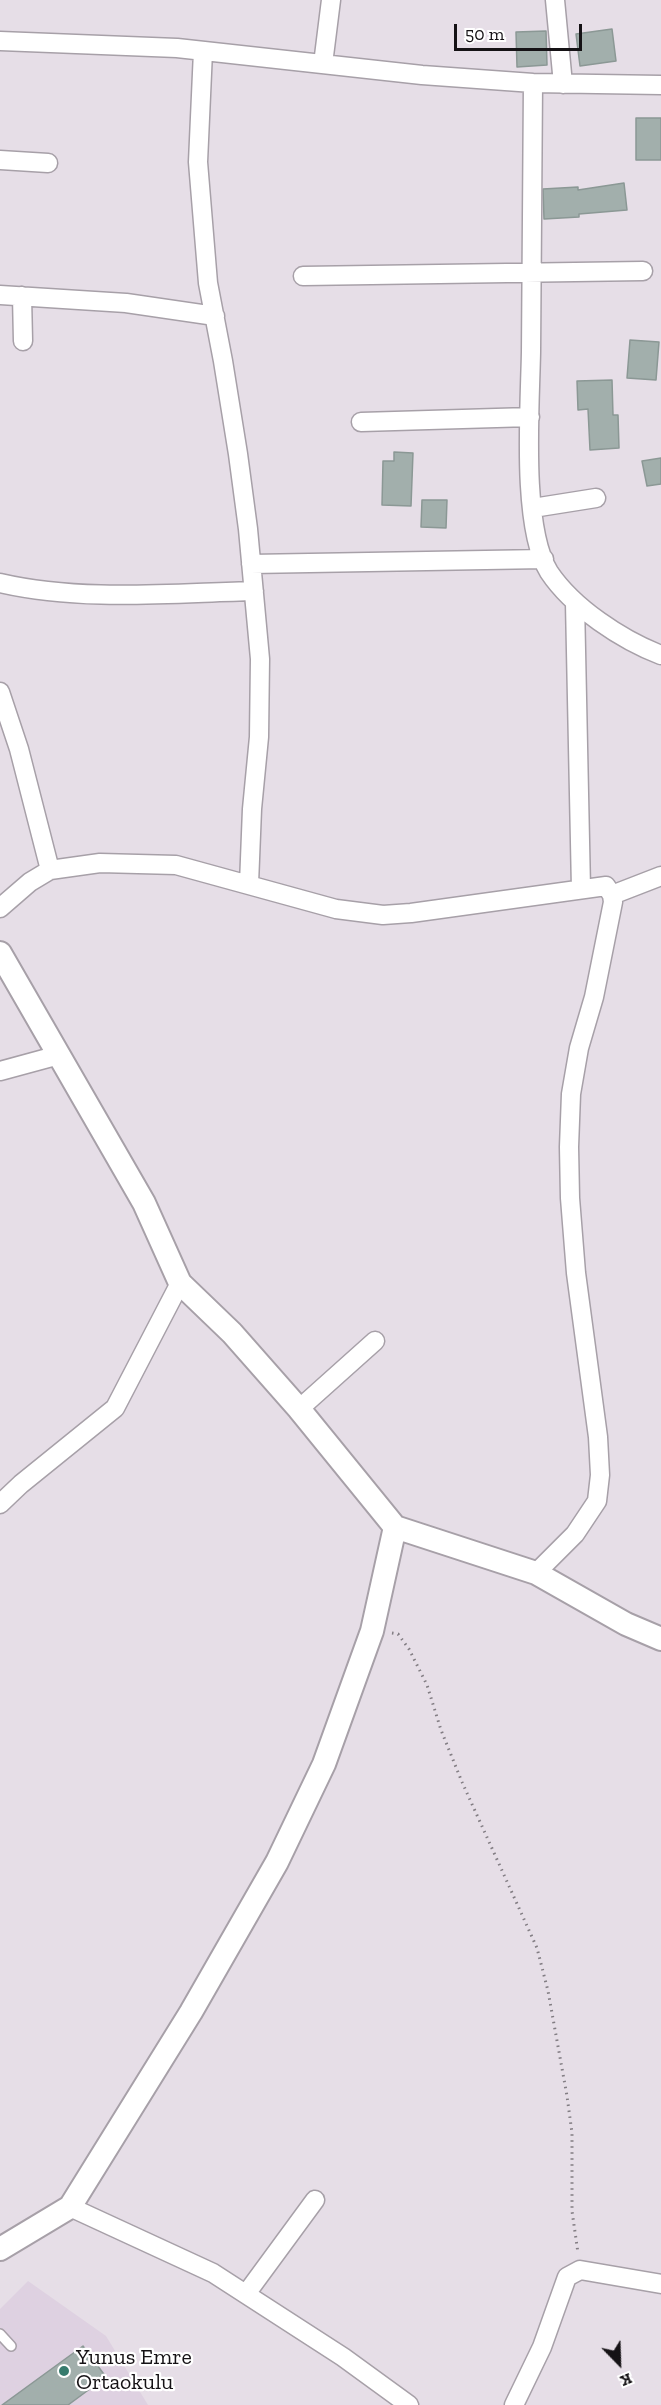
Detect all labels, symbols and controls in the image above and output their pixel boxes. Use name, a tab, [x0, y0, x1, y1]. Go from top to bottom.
scale bar	[457, 12, 584, 50]
text: 50 m	[465, 23, 504, 45]
north arrow	[589, 2333, 649, 2393]
place label: Yunus Emre Ortaokulu	[76, 2345, 192, 2396]
marker: Yunus Emre Ortaokulu	[57, 2364, 71, 2378]
text: K	[618, 2369, 635, 2391]

